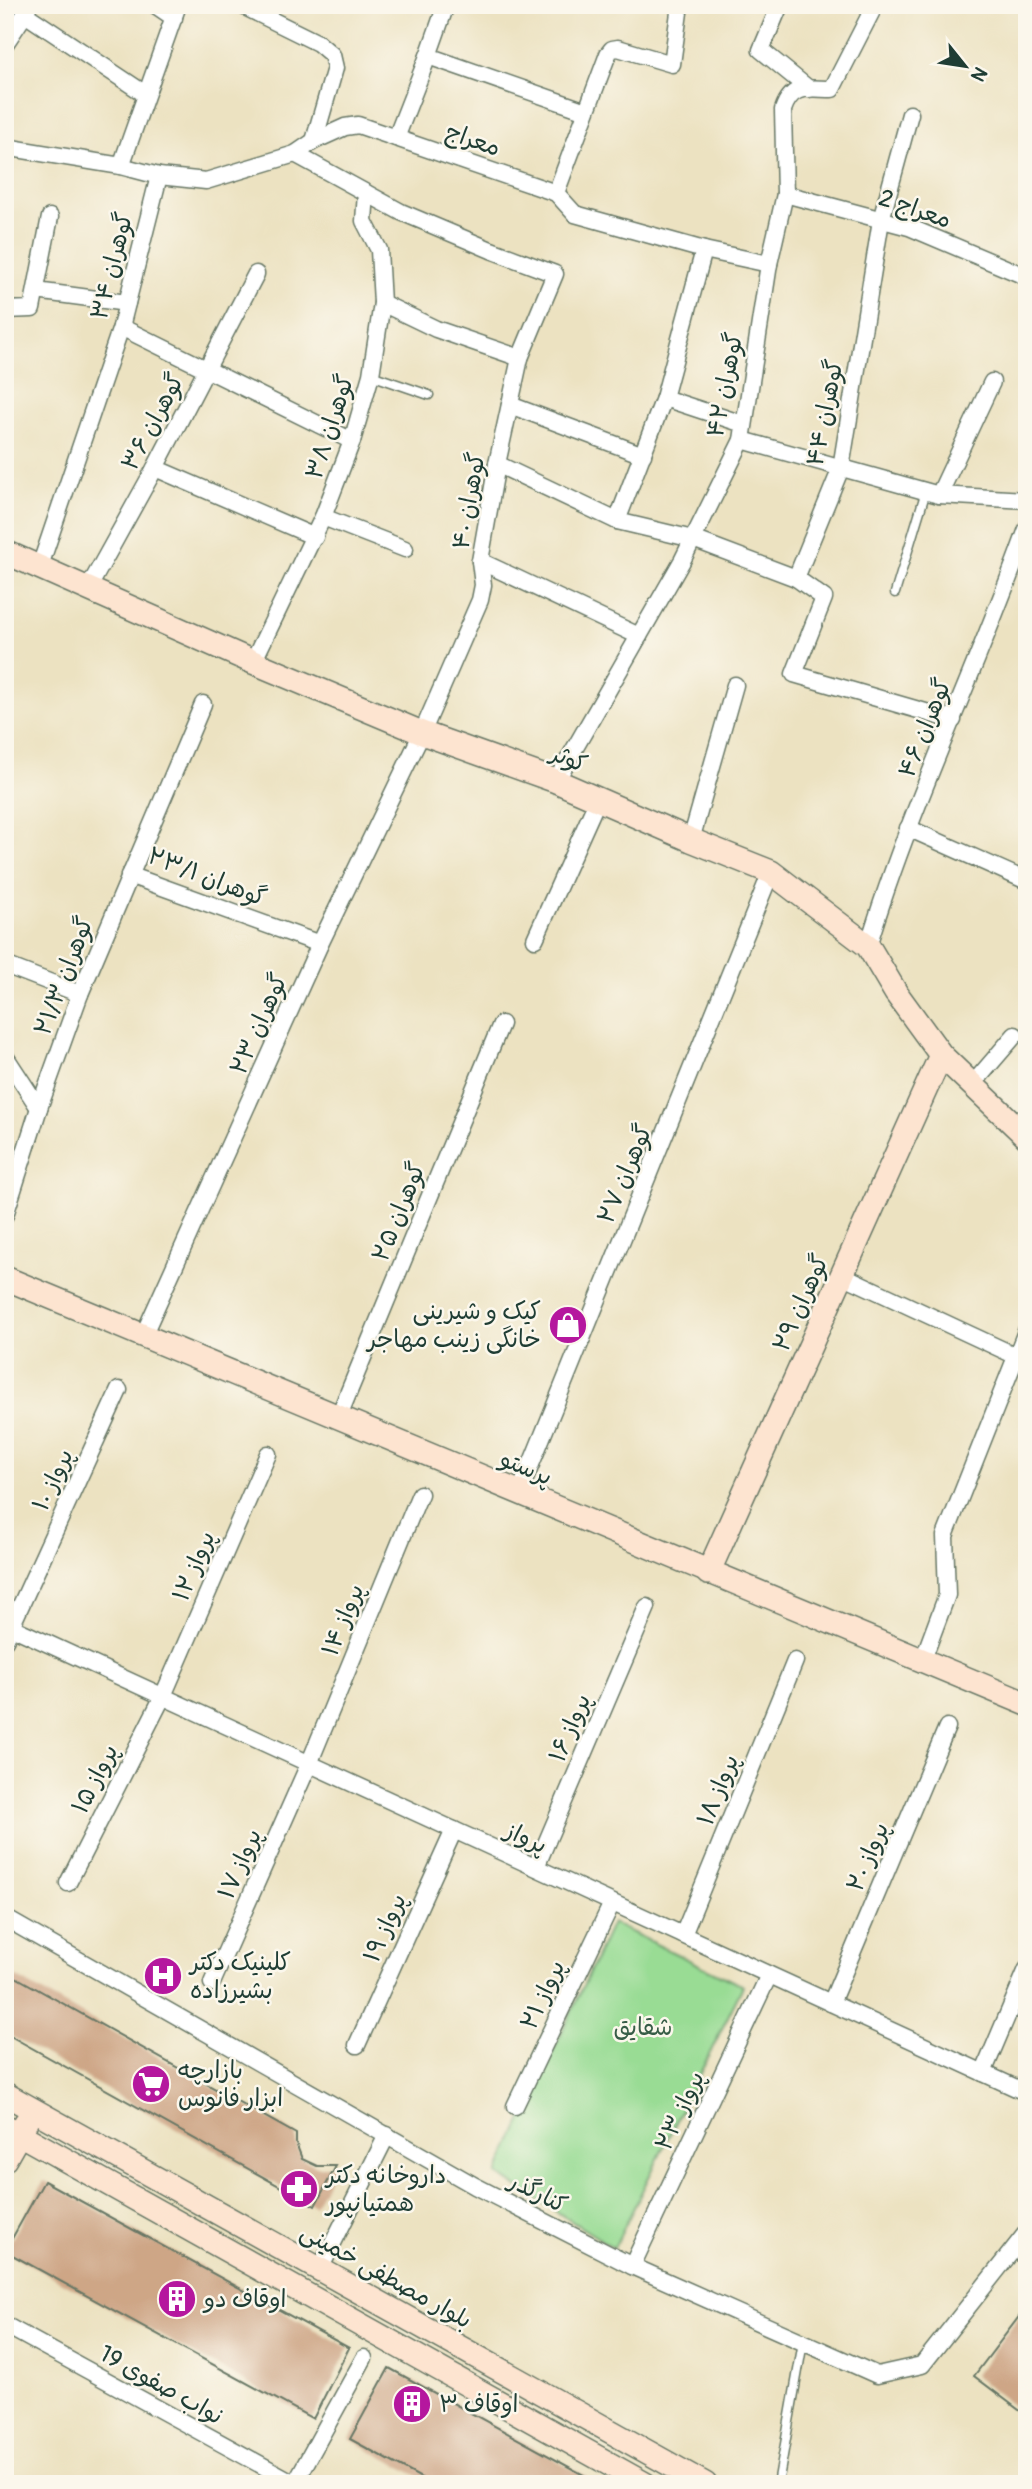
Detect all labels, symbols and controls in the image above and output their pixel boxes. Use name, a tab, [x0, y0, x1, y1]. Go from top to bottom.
north arrow	[930, 32, 1000, 102]
text: N	[965, 62, 992, 86]
street label: معراج	[441, 117, 504, 164]
street label: معراج 2	[875, 183, 955, 236]
street label: گوهران ۳۴	[85, 209, 140, 323]
street label: گوهران ۴۲	[701, 330, 750, 440]
street label: گوهران ۴۴	[800, 357, 851, 469]
street label: گوهران ۳۶	[115, 368, 192, 476]
street label: گوهران ۳۸	[299, 371, 361, 483]
street label: گوهران ۴۰	[446, 450, 493, 552]
street label: گوهران ۴۶	[892, 674, 959, 782]
street label: کوثر	[545, 738, 591, 779]
street label: گوهران ۲۳/۱	[143, 841, 271, 914]
street label: گوهران ۲۱/۳	[28, 912, 101, 1040]
street label: گوهران ۲۳	[224, 969, 295, 1080]
street label: گوهران ۲۷	[591, 1120, 660, 1228]
street label: گوهران ۲۵	[366, 1158, 433, 1266]
street label: گوهران ۲۹	[767, 1250, 836, 1356]
place label: کیک و شیرینی خانگی زینب مهاجر	[365, 1297, 541, 1354]
shop icon: کیک و شیرینی خانگی زینب مهاجر	[547, 1304, 589, 1346]
street label: پرواز ۱۰	[26, 1444, 80, 1516]
street label: پرستو	[495, 1444, 556, 1492]
street label: پرواز ۱۲	[166, 1527, 222, 1605]
street label: پرواز ۱۴	[316, 1580, 370, 1660]
street label: پرواز ۱۶	[543, 1689, 597, 1767]
street label: پرواز ۱۵	[65, 1740, 125, 1818]
street label: پرواز ۱۸	[691, 1750, 745, 1830]
street label: پرواز	[499, 1815, 552, 1860]
street label: پرواز ۲۰	[841, 1818, 895, 1896]
street label: پرواز ۱۷	[212, 1824, 268, 1904]
street label: پرواز ۱۹	[357, 1889, 413, 1967]
place label: کلینیک دکتر بشیرزاده	[188, 1948, 291, 2005]
hospital icon: کلینیک دکتر بشیرزاده	[142, 1955, 184, 1997]
street label: پرواز ۲۱	[514, 1956, 572, 2034]
park label: شقایق	[613, 2013, 673, 2042]
place label: بازارچه ابزار فانوس	[178, 2056, 283, 2113]
supermarket icon: بازارچه ابزار فانوس	[130, 2063, 172, 2105]
street label: پرواز ۲۳	[649, 2067, 711, 2155]
place label: داروخانه دکتر همتیانپور	[324, 2161, 446, 2218]
street label: کنارگذر	[502, 2165, 572, 2220]
pharmacy icon: داروخانه دکتر همتیانپور	[278, 2168, 320, 2210]
street label: بلوار مصطفی خمینی	[295, 2217, 477, 2335]
building icon: اوقاف دو	[156, 2278, 198, 2320]
place label: اوقاف دو	[202, 2285, 287, 2314]
street label: نواب صفوی 19	[94, 2339, 228, 2431]
building icon: اوقاف ۳	[391, 2383, 433, 2425]
place label: اوقاف ۳	[439, 2390, 519, 2419]

